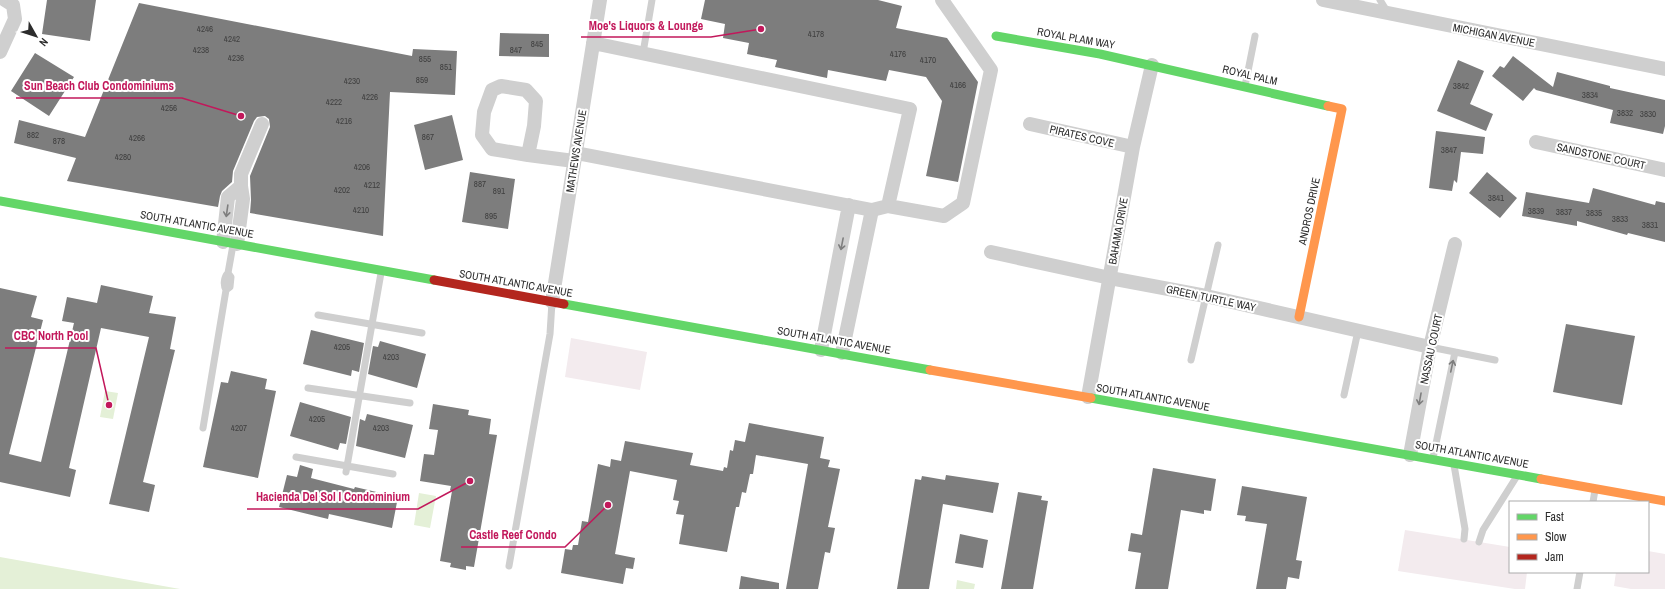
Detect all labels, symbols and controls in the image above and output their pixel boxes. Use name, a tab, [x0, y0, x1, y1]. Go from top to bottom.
callout: Moe's Liquors & Lounge	[581, 13, 711, 37]
north arrow	[16, 16, 56, 56]
text: Moe's Liquors & Lounge	[589, 18, 704, 34]
street label: MICHIGAN AVENUE	[1452, 20, 1536, 50]
house number: 4246	[197, 23, 213, 35]
street label: ROYAL PLAM WAY	[1036, 24, 1116, 52]
house number: 4178	[808, 28, 824, 40]
house number: 4242	[224, 33, 240, 45]
text: N	[36, 35, 51, 49]
house number: 845	[531, 38, 543, 50]
house number: 4238	[193, 44, 209, 56]
house number: 847	[510, 44, 522, 56]
house number: 4176	[890, 48, 906, 60]
house number: 4236	[228, 52, 244, 64]
house number: 855	[419, 53, 431, 65]
house number: 4170	[920, 54, 936, 66]
house number: 851	[440, 61, 452, 73]
street label: ROYAL PALM	[1221, 62, 1279, 88]
callout: Sun Beach Club Condominiums	[16, 74, 182, 98]
house number: 859	[416, 74, 428, 86]
house number: 4230	[344, 75, 360, 87]
text: Sun Beach Club Condominiums	[24, 78, 174, 94]
house number: 4166	[950, 79, 966, 91]
house number: 3842	[1453, 80, 1469, 92]
house number: 3834	[1582, 89, 1598, 101]
house number: 4226	[362, 91, 378, 103]
house number: 4222	[326, 96, 342, 108]
house number: 4256	[161, 102, 177, 114]
house number: 3832	[1617, 107, 1633, 119]
street label: MATHEWS AVENUE	[563, 108, 589, 194]
house number: 3830	[1640, 108, 1656, 120]
house number: 4216	[336, 115, 352, 127]
street label: PIRATES COVE	[1048, 122, 1116, 150]
house number: 882	[27, 129, 39, 141]
house number: 867	[422, 131, 434, 143]
house number: 4266	[129, 132, 145, 144]
house number: 878	[53, 135, 65, 147]
street label: SANDSTONE COURT	[1555, 140, 1647, 172]
house number: 3847	[1441, 144, 1457, 156]
house number: 4280	[115, 151, 131, 163]
house number: 4206	[354, 161, 370, 173]
street label: ANDROS DRIVE	[1295, 176, 1323, 247]
house number: 887	[474, 178, 486, 190]
house number: 4212	[364, 179, 380, 191]
house number: 4202	[334, 184, 350, 196]
house number: 891	[493, 185, 505, 197]
house number: 3841	[1488, 192, 1504, 204]
street label: BAHAMA DRIVE	[1105, 196, 1131, 266]
one-way arrow	[223, 204, 231, 217]
house number: 4210	[353, 204, 369, 216]
house number: 3839	[1528, 205, 1544, 217]
house number: 3837	[1556, 206, 1572, 218]
street label: SOUTH ATLANTIC AVENUE	[139, 207, 255, 241]
house number: 3835	[1586, 207, 1602, 219]
house number: 895	[485, 210, 497, 222]
house number: 3833	[1612, 213, 1628, 225]
house number: 3831	[1642, 219, 1658, 231]
one-way arrow	[837, 237, 845, 250]
street label: SOUTH ATLANTIC AVENUE	[458, 266, 574, 300]
street label: GREEN TURTLE WAY	[1165, 282, 1257, 314]
street label: NASSAU COURT	[1417, 312, 1445, 385]
street label: SOUTH ATLANTIC AVENUE	[776, 323, 892, 357]
callout: CBC North Pool	[5, 324, 96, 348]
text: CBC North Pool	[14, 328, 88, 344]
house number: 4205	[334, 341, 350, 353]
house number: 4203	[383, 351, 399, 363]
one-way arrow	[1449, 359, 1457, 372]
street label: SOUTH ATLANTIC AVENUE	[1095, 380, 1211, 414]
one-way arrow	[1416, 392, 1424, 405]
house number: 4205	[309, 413, 325, 425]
house number: 4207	[231, 422, 247, 434]
house number: 4203	[373, 422, 389, 434]
street label: SOUTH ATLANTIC AVENUE	[1414, 437, 1530, 471]
callout: Hacienda Del Sol I Condominium	[247, 485, 418, 509]
text: Hacienda Del Sol I Condominium	[256, 489, 410, 505]
legend	[1509, 501, 1649, 573]
text: Fast	[1545, 509, 1564, 525]
callout: Castle Reef Condo	[461, 523, 565, 547]
text: Castle Reef Condo	[469, 527, 557, 543]
text: Slow	[1545, 529, 1567, 545]
text: Jam	[1545, 549, 1564, 565]

